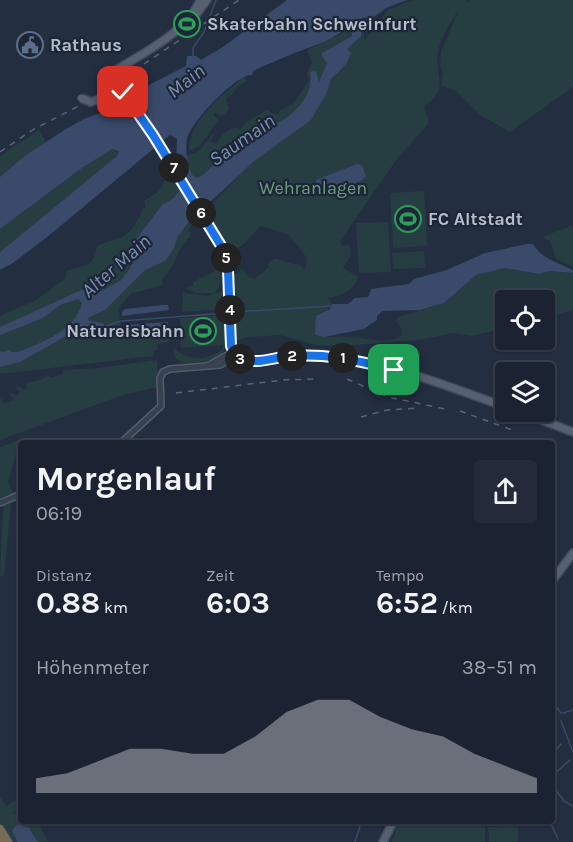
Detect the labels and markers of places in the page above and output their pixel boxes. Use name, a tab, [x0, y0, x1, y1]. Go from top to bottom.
sports icon: Skaterbahn Schweinfurt	[172, 9, 202, 39]
place label: Skaterbahn Schweinfurt	[207, 13, 417, 35]
public building icon: Rathaus	[15, 30, 45, 60]
place label: Rathaus	[50, 34, 122, 56]
pin	[97, 66, 148, 117]
pin: 7	[159, 153, 189, 183]
pin: 6	[186, 198, 216, 228]
sports icon: FC Altstadt	[393, 204, 423, 234]
place label: FC Altstadt	[428, 208, 523, 230]
pin: 5	[211, 243, 241, 273]
pin: 4	[215, 295, 245, 325]
sports icon: Natureisbahn	[188, 316, 218, 346]
place label: Natureisbahn	[66, 320, 184, 342]
pin: 2	[277, 341, 307, 371]
pin: 1	[328, 343, 358, 373]
pin: 3	[225, 344, 255, 374]
pin	[368, 344, 419, 395]

